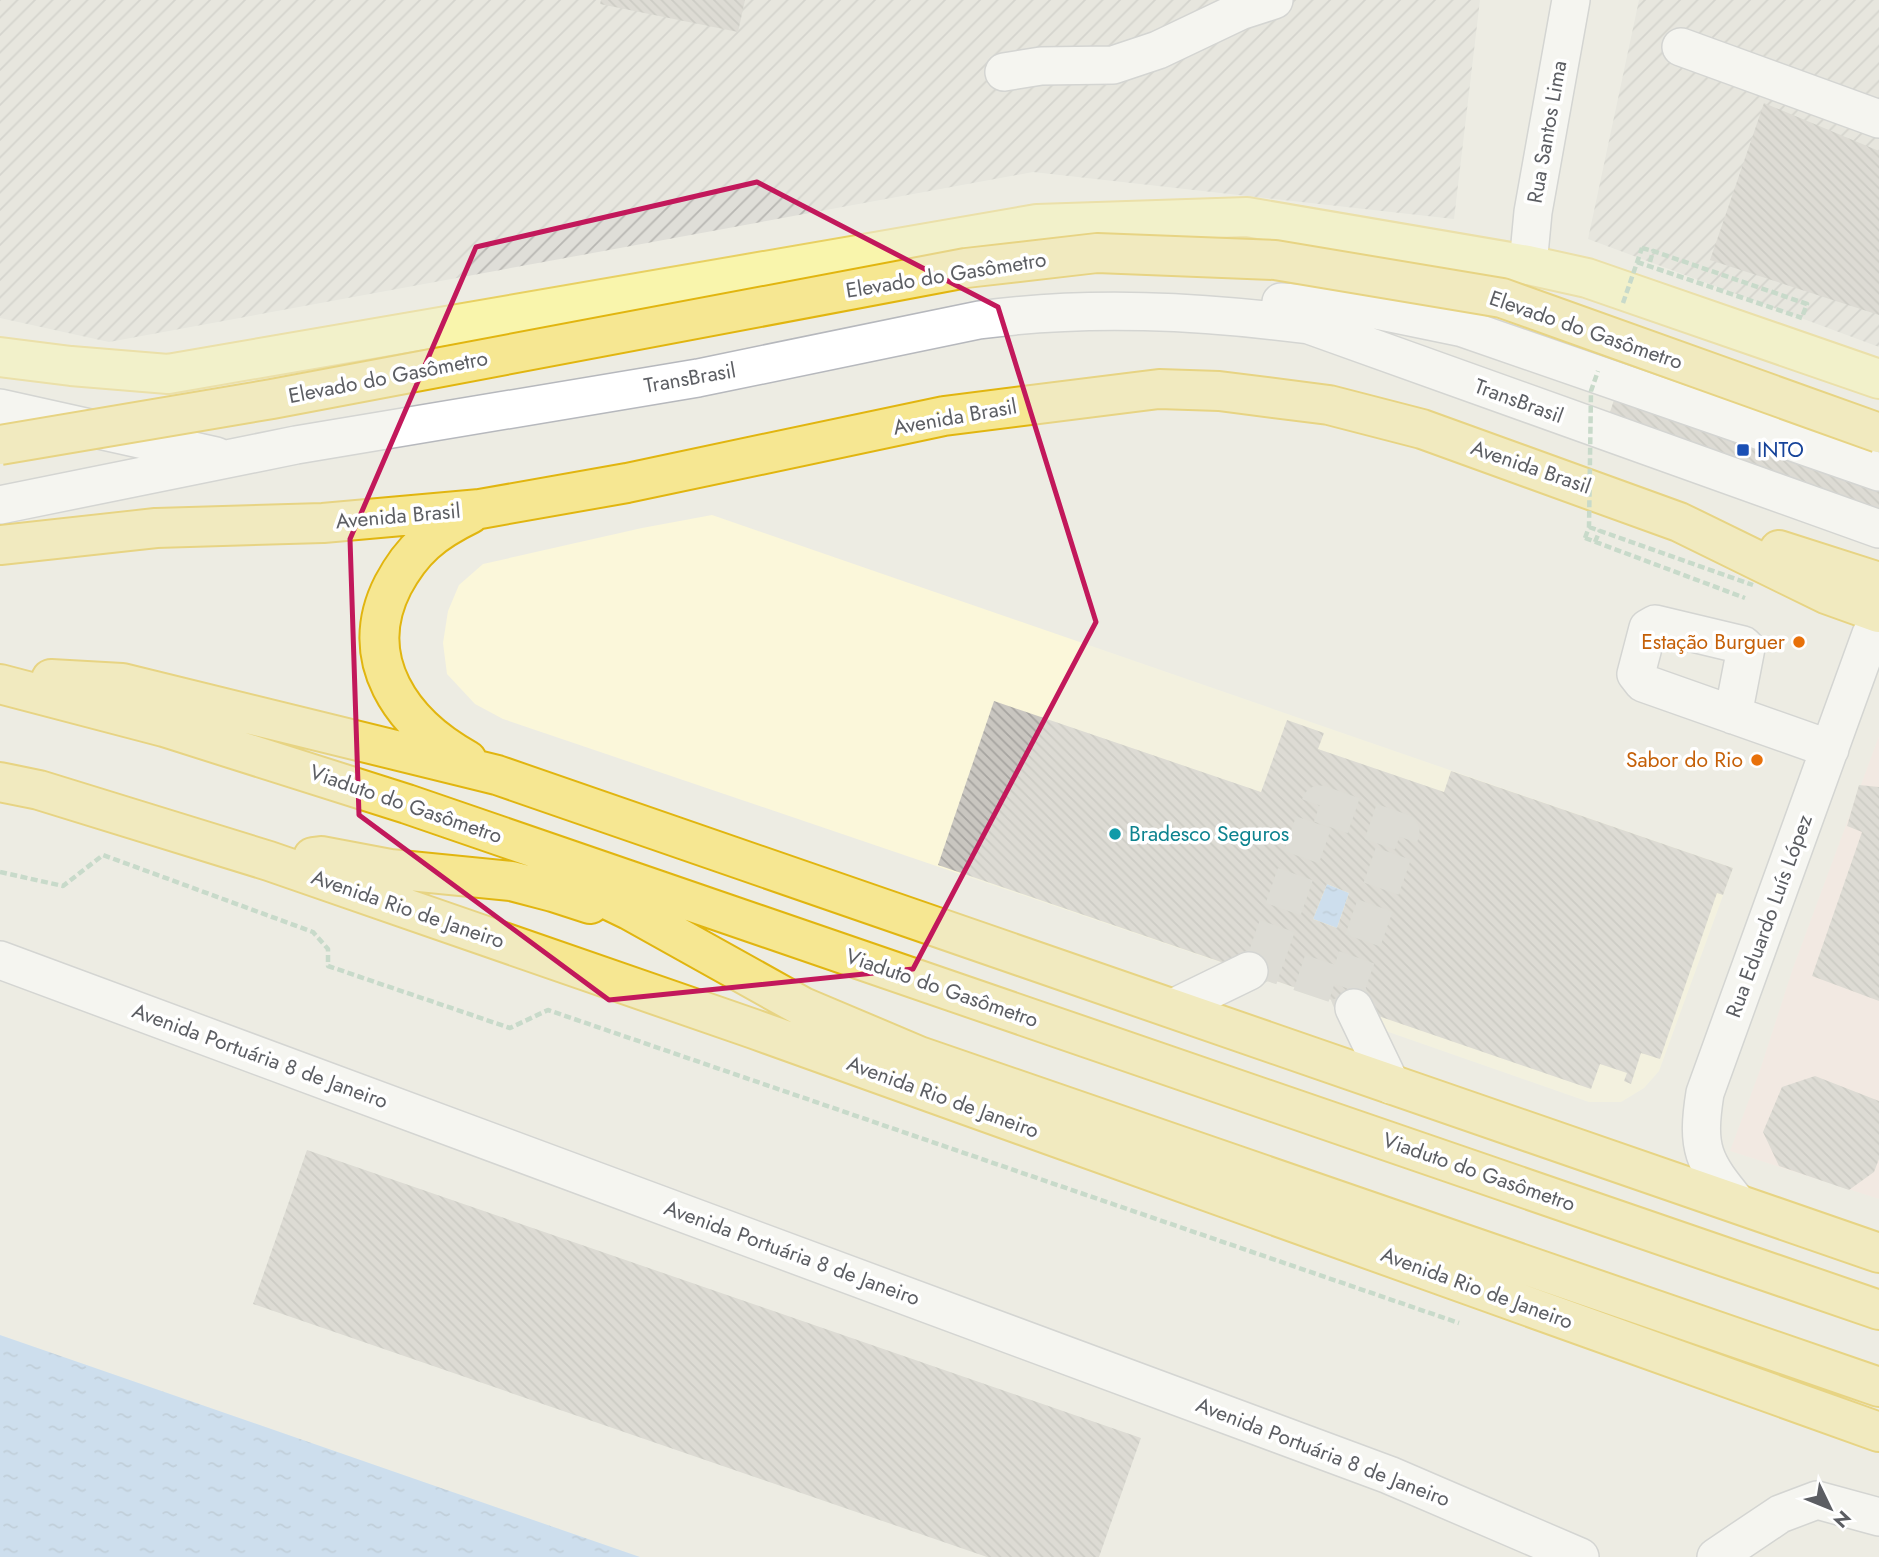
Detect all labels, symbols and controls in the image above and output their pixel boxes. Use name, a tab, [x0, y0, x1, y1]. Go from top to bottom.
street label: Rua Santos Lima	[1520, 58, 1574, 206]
street label: Elevado do Gasômetro	[844, 244, 1048, 306]
street label: Elevado do Gasômetro	[1485, 283, 1687, 377]
street label: Elevado do Gasômetro	[286, 343, 490, 411]
street label: TransBrasil	[642, 355, 738, 401]
street label: TransBrasil	[1470, 371, 1568, 431]
street label: Avenida Brasil	[891, 391, 1019, 443]
street label: Avenida Brasil	[1467, 432, 1595, 502]
place label: INTO	[1757, 435, 1804, 465]
marker: INTO	[1735, 442, 1751, 458]
street label: Avenida Brasil	[334, 496, 462, 536]
place label: Estação Burguer	[1641, 627, 1786, 657]
marker: Estação Burguer	[1791, 634, 1807, 650]
place label: Sabor do Rio	[1626, 745, 1743, 775]
marker: Sabor do Rio	[1749, 752, 1765, 768]
street label: Viaduto do Gasômetro	[306, 757, 506, 851]
street label: Rua Eduardo Luís López	[1718, 810, 1820, 1022]
place label: Bradesco Seguros	[1129, 819, 1289, 849]
marker: Bradesco Seguros	[1107, 826, 1123, 842]
street label: Avenida Rio de Janeiro	[307, 862, 509, 956]
street label: Viaduto do Gasômetro	[842, 941, 1042, 1035]
street label: Avenida Portuária 8 de Janeiro	[128, 996, 392, 1116]
street label: Avenida Rio de Janeiro	[843, 1048, 1043, 1146]
street label: Viaduto do Gasômetro	[1379, 1125, 1579, 1219]
street label: Avenida Portuária 8 de Janeiro	[660, 1193, 924, 1313]
street label: Avenida Rio de Janeiro	[1377, 1239, 1577, 1337]
street label: Avenida Portuária 8 de Janeiro	[1192, 1390, 1454, 1514]
north arrow	[1795, 1473, 1865, 1543]
text: N	[1827, 1505, 1857, 1534]

